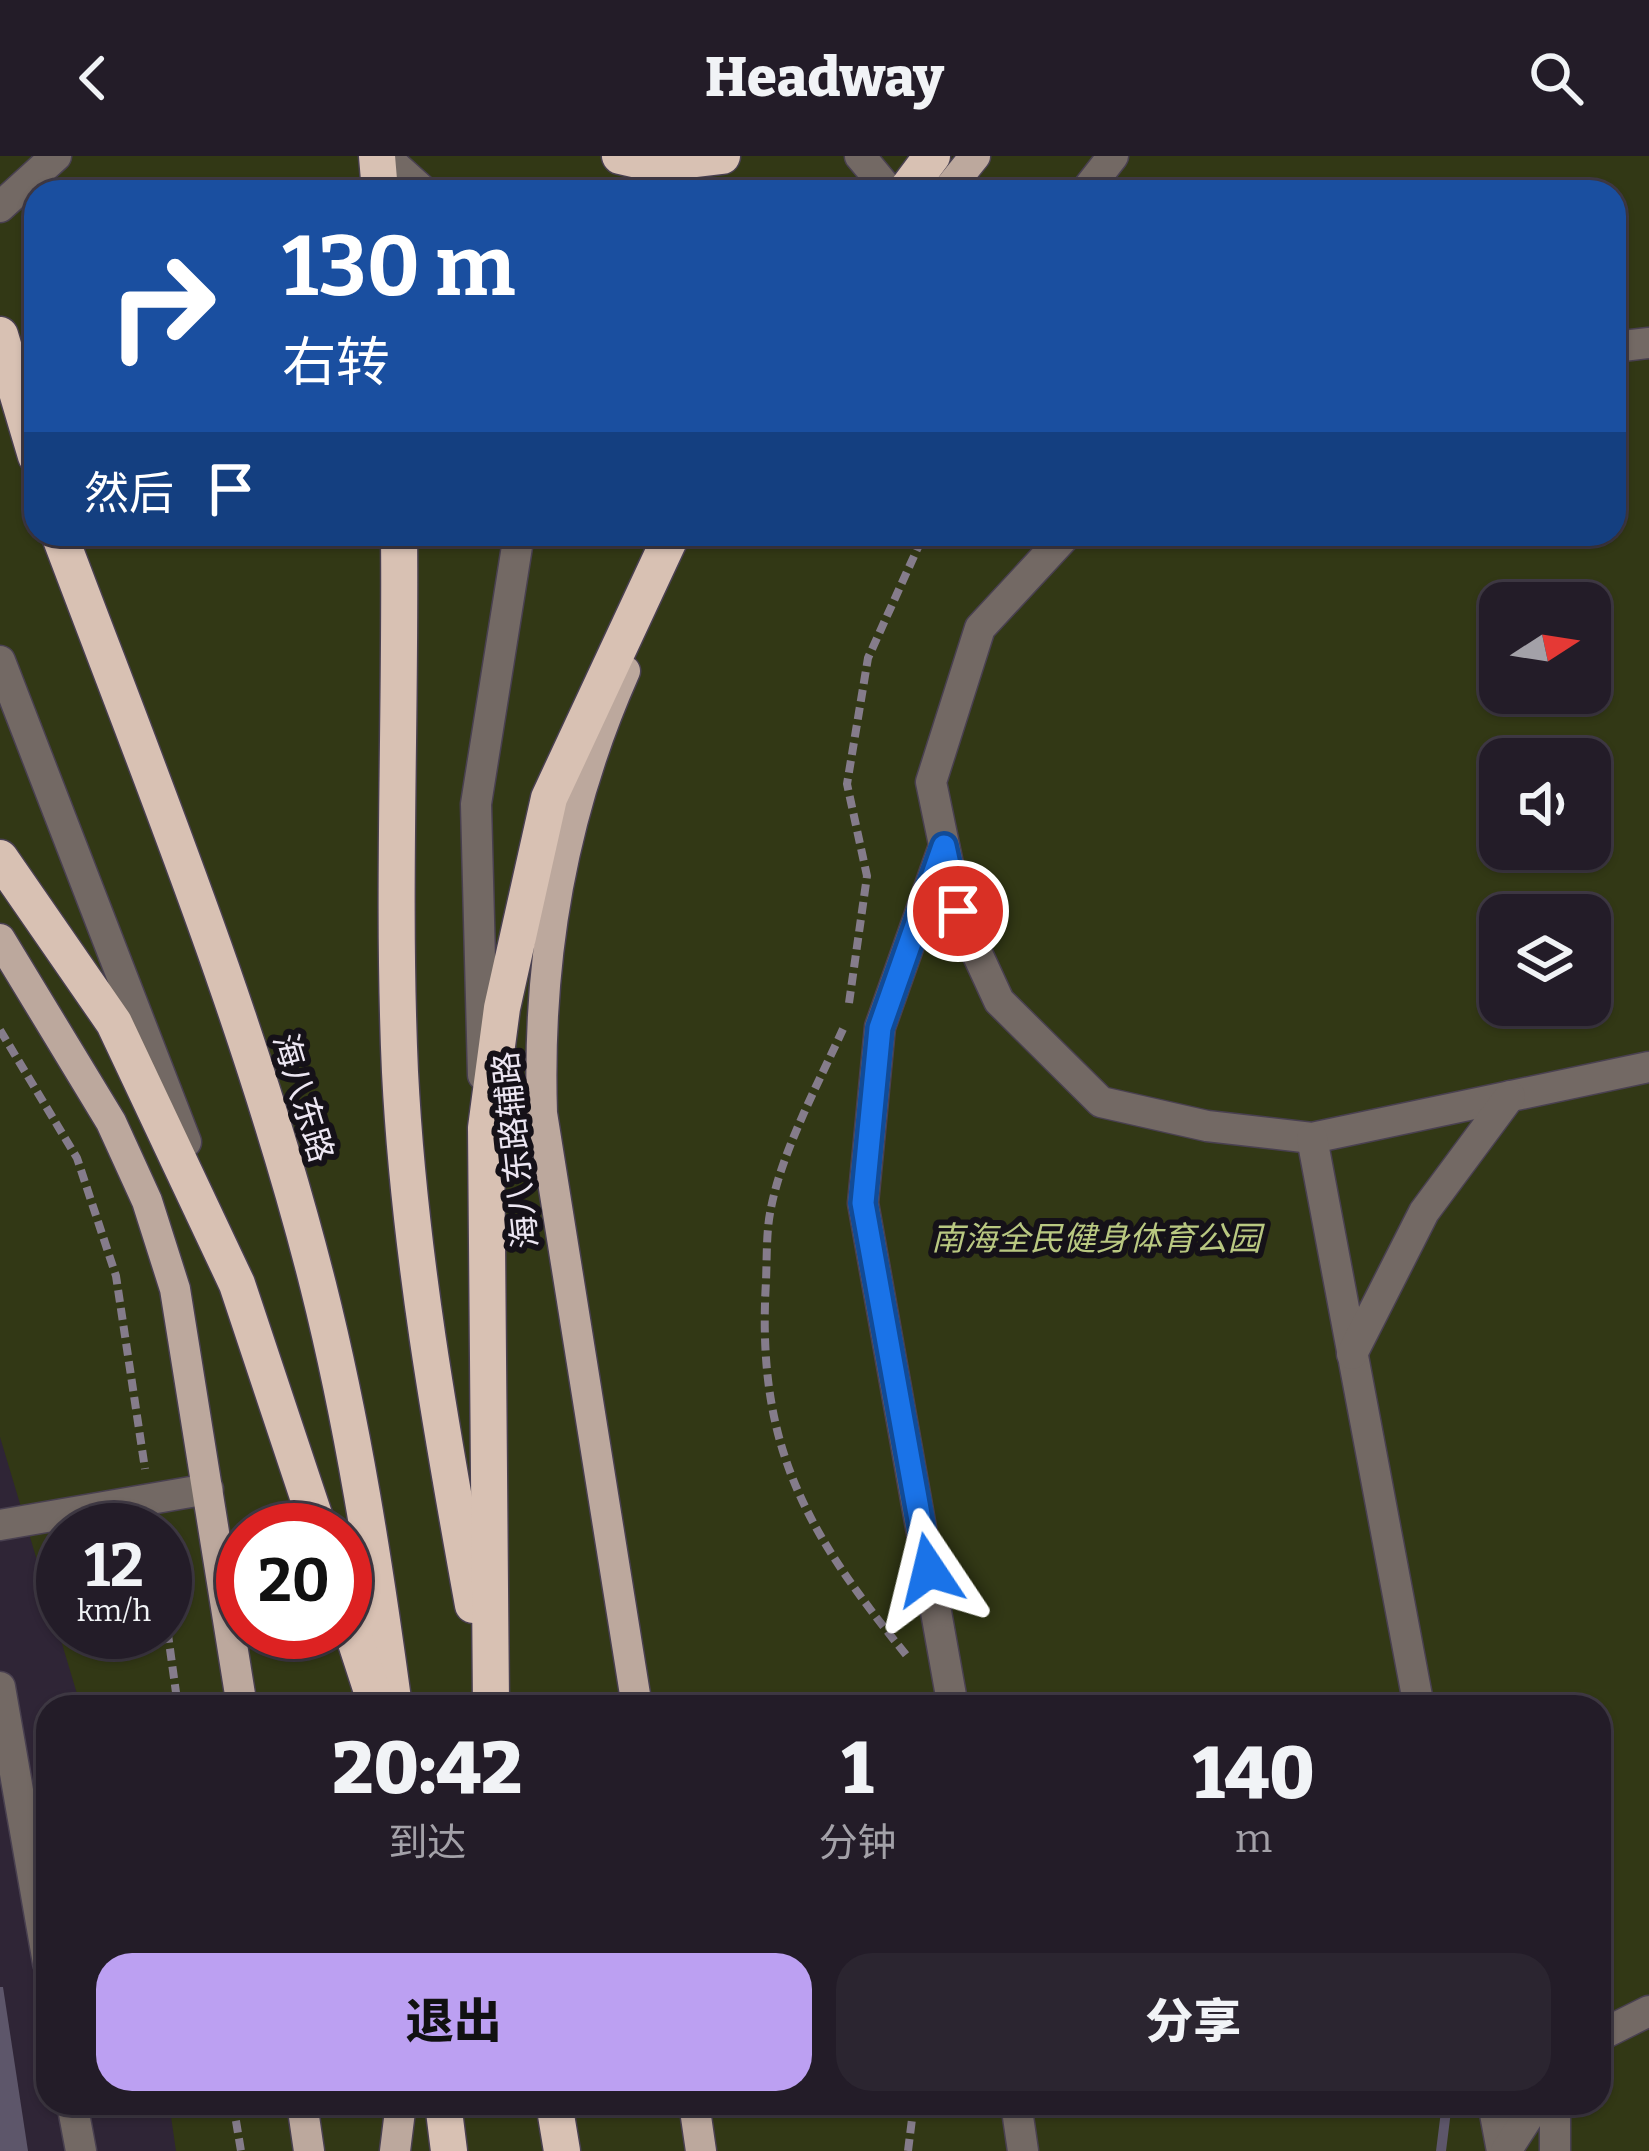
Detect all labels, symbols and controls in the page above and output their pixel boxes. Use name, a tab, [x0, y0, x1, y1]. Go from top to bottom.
icon: back	[60, 45, 126, 111]
icon: search	[1523, 45, 1589, 111]
text: Headway	[705, 46, 944, 110]
text: 130 m	[282, 216, 515, 317]
icon: right	[84, 228, 240, 384]
text: 右转	[282, 331, 390, 395]
icon: arrive	[198, 456, 264, 522]
text: 然后	[84, 467, 174, 521]
north arrow	[1479, 582, 1611, 714]
map controls	[1479, 582, 1611, 1026]
button: sound	[1479, 738, 1611, 870]
pin	[907, 860, 1009, 962]
icon: arrive	[925, 878, 991, 944]
button: layers	[1479, 894, 1611, 1026]
street label: 海八东路	[265, 1029, 341, 1167]
street label: 海八东路辅路	[486, 1049, 546, 1251]
park label: 南海全民健身体育公园	[931, 1219, 1265, 1259]
speed limit sign: 20	[216, 1503, 372, 1659]
position arrow	[866, 1507, 992, 1633]
text: 12	[84, 1530, 144, 1602]
text: km/h	[77, 1593, 151, 1629]
text: 20:42	[332, 1726, 522, 1812]
text: 1	[841, 1726, 873, 1812]
text: 140	[1193, 1731, 1315, 1817]
text: m	[1235, 1816, 1272, 1862]
text: 到达	[388, 1820, 466, 1866]
text: 分钟	[818, 1820, 896, 1866]
button: 退出	[96, 1953, 812, 2091]
button: 分享	[836, 1953, 1551, 2091]

